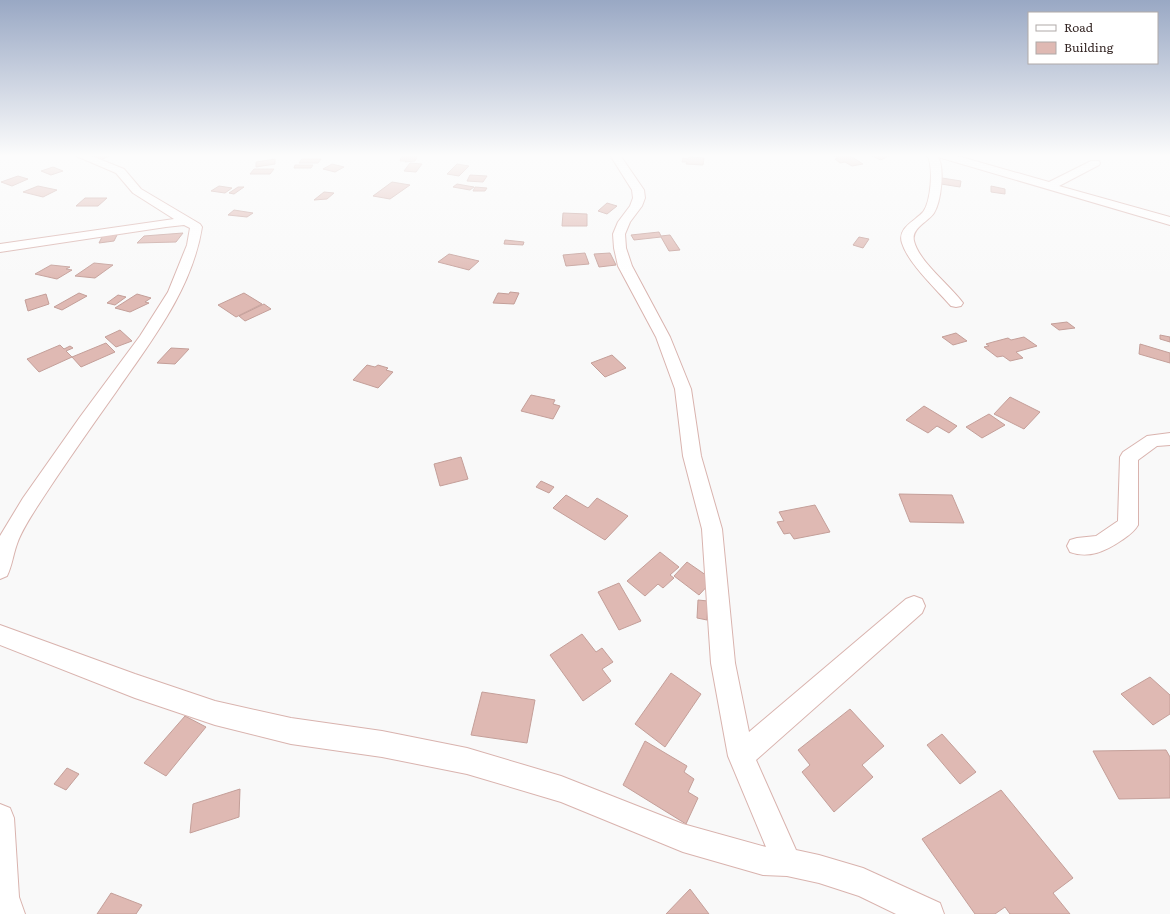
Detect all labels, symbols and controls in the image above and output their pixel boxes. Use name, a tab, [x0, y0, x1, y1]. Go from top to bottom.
legend	[1028, 12, 1158, 64]
text: Road	[1064, 18, 1094, 36]
text: Building	[1064, 38, 1114, 56]

